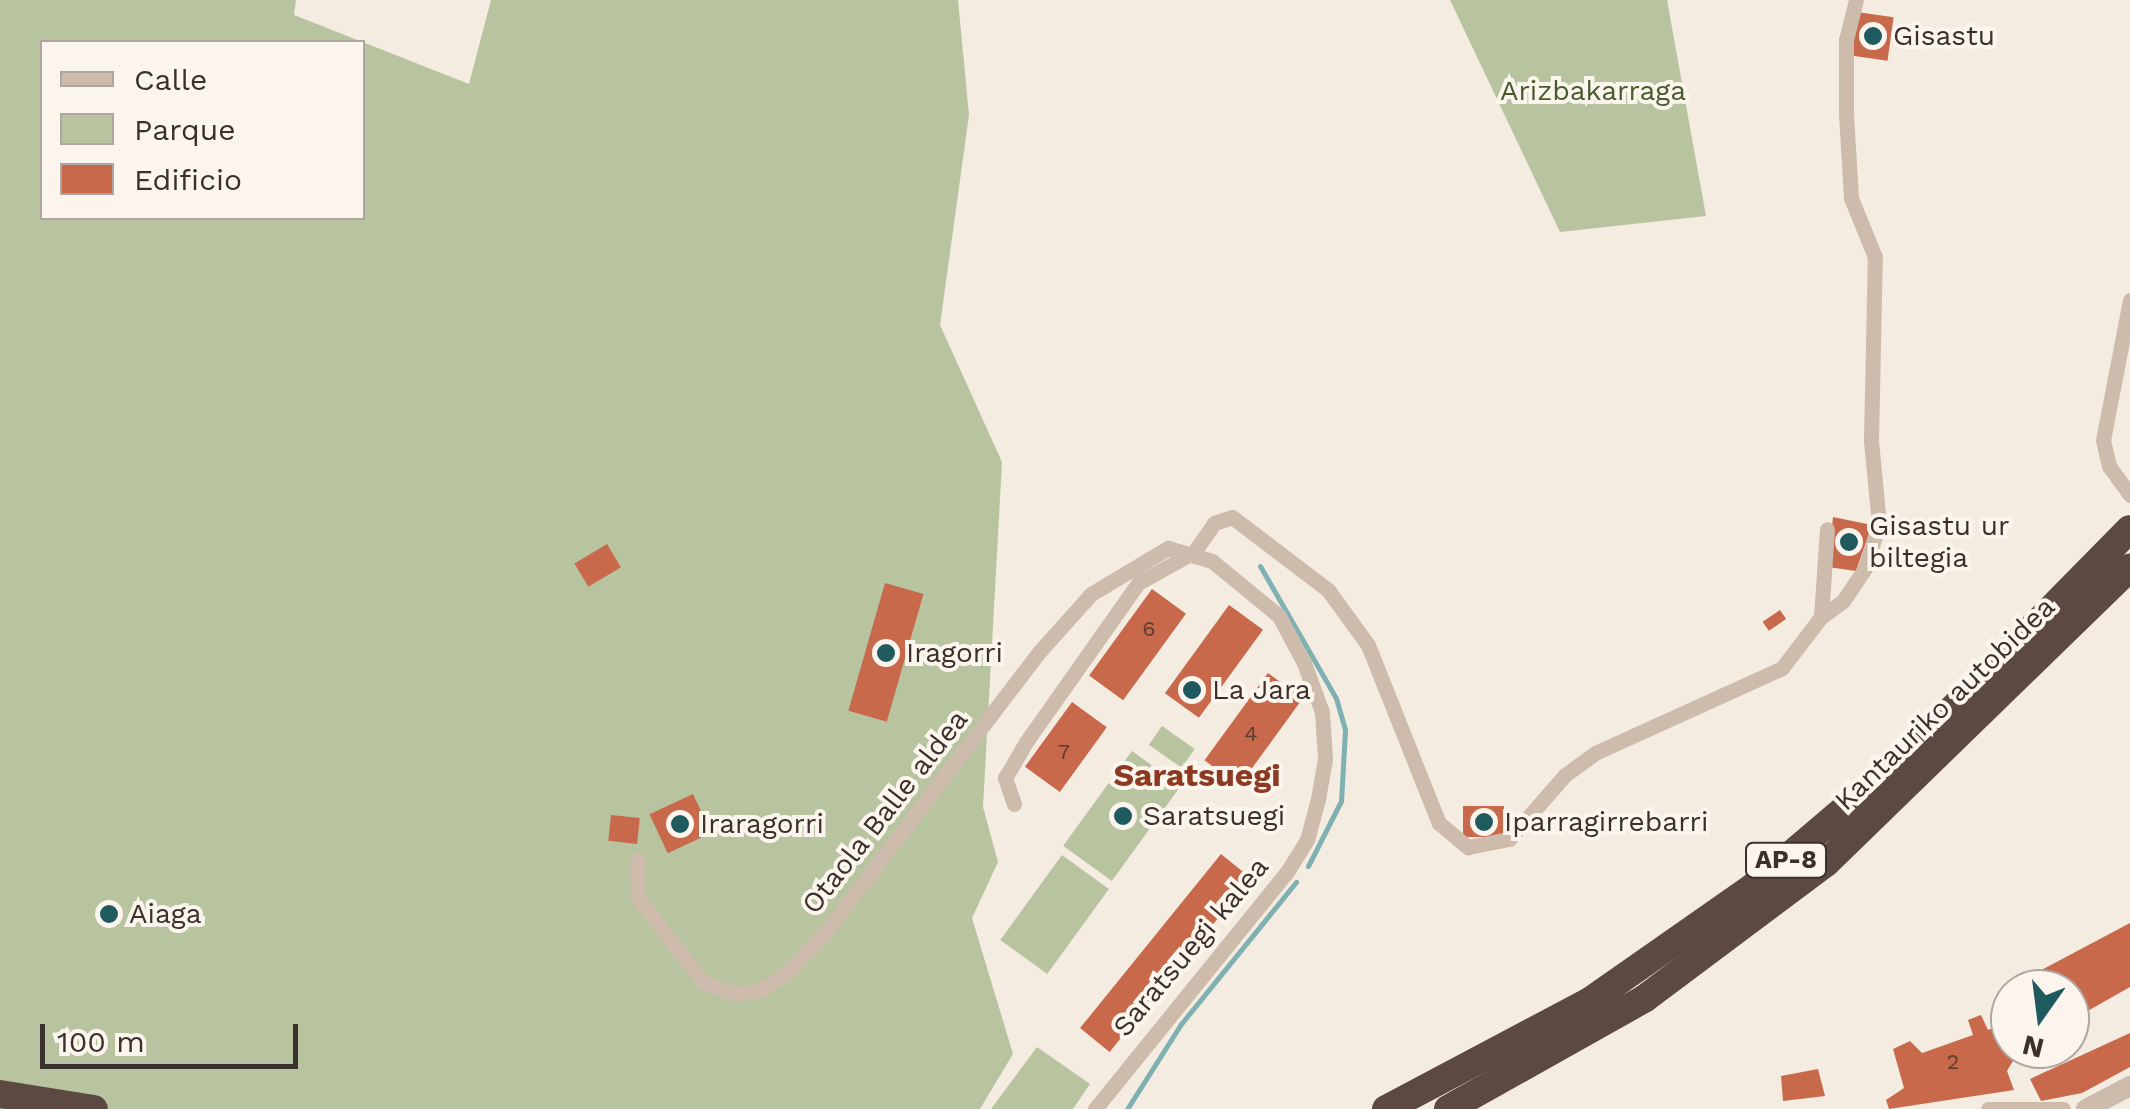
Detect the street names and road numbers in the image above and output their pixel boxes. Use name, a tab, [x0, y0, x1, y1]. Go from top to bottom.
street label: Kantauriko autobidea	[1828, 590, 2062, 818]
street label: Otaola Balle aldea	[795, 703, 975, 921]
road number: AP-8	[1744, 840, 1828, 880]
street label: Saratsuegi kalea	[1106, 851, 1276, 1043]

